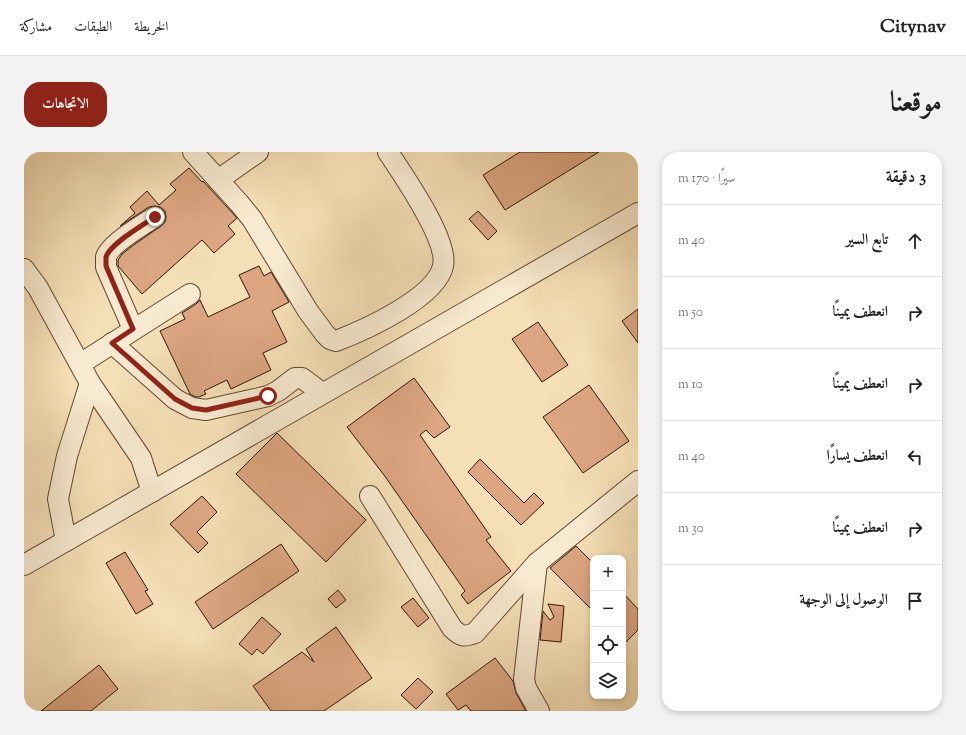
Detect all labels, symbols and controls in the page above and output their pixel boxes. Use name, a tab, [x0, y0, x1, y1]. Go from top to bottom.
text: Citynav	[880, 14, 946, 41]
text: مشاركة	[20, 18, 52, 38]
text: الطبقات	[74, 18, 112, 38]
text: الخريطة	[134, 18, 168, 38]
button: الاتجاهات	[24, 82, 107, 127]
text: موقعنا	[890, 84, 942, 124]
text: 3 دقيقة	[886, 166, 926, 190]
text: سيرًا · 170 m	[678, 170, 735, 188]
route end	[146, 208, 164, 226]
text: تابع السير	[846, 230, 888, 251]
icon: ahead	[904, 230, 926, 252]
text: 40 m	[678, 232, 705, 250]
text: انعطف يمينًا	[833, 302, 888, 323]
icon: right	[904, 302, 926, 324]
text: 50 m	[678, 304, 703, 322]
text: انعطف يمينًا	[833, 374, 888, 395]
icon: right	[904, 374, 926, 396]
text: 10 m	[678, 376, 703, 394]
route start	[259, 387, 277, 405]
text: انعطف يسارًا	[827, 446, 888, 467]
icon: left	[904, 446, 926, 468]
text: 40 m	[678, 448, 705, 466]
text: انعطف يمينًا	[833, 518, 888, 539]
icon: right	[904, 518, 926, 540]
text: 30 m	[678, 520, 704, 538]
map controls	[590, 555, 626, 699]
button: +	[590, 555, 626, 591]
text: الوصول إلى الوجهة	[799, 590, 888, 611]
icon: arrive	[904, 590, 926, 612]
button: −	[590, 591, 626, 627]
button: locate	[590, 627, 626, 663]
button: layers	[590, 663, 626, 699]

